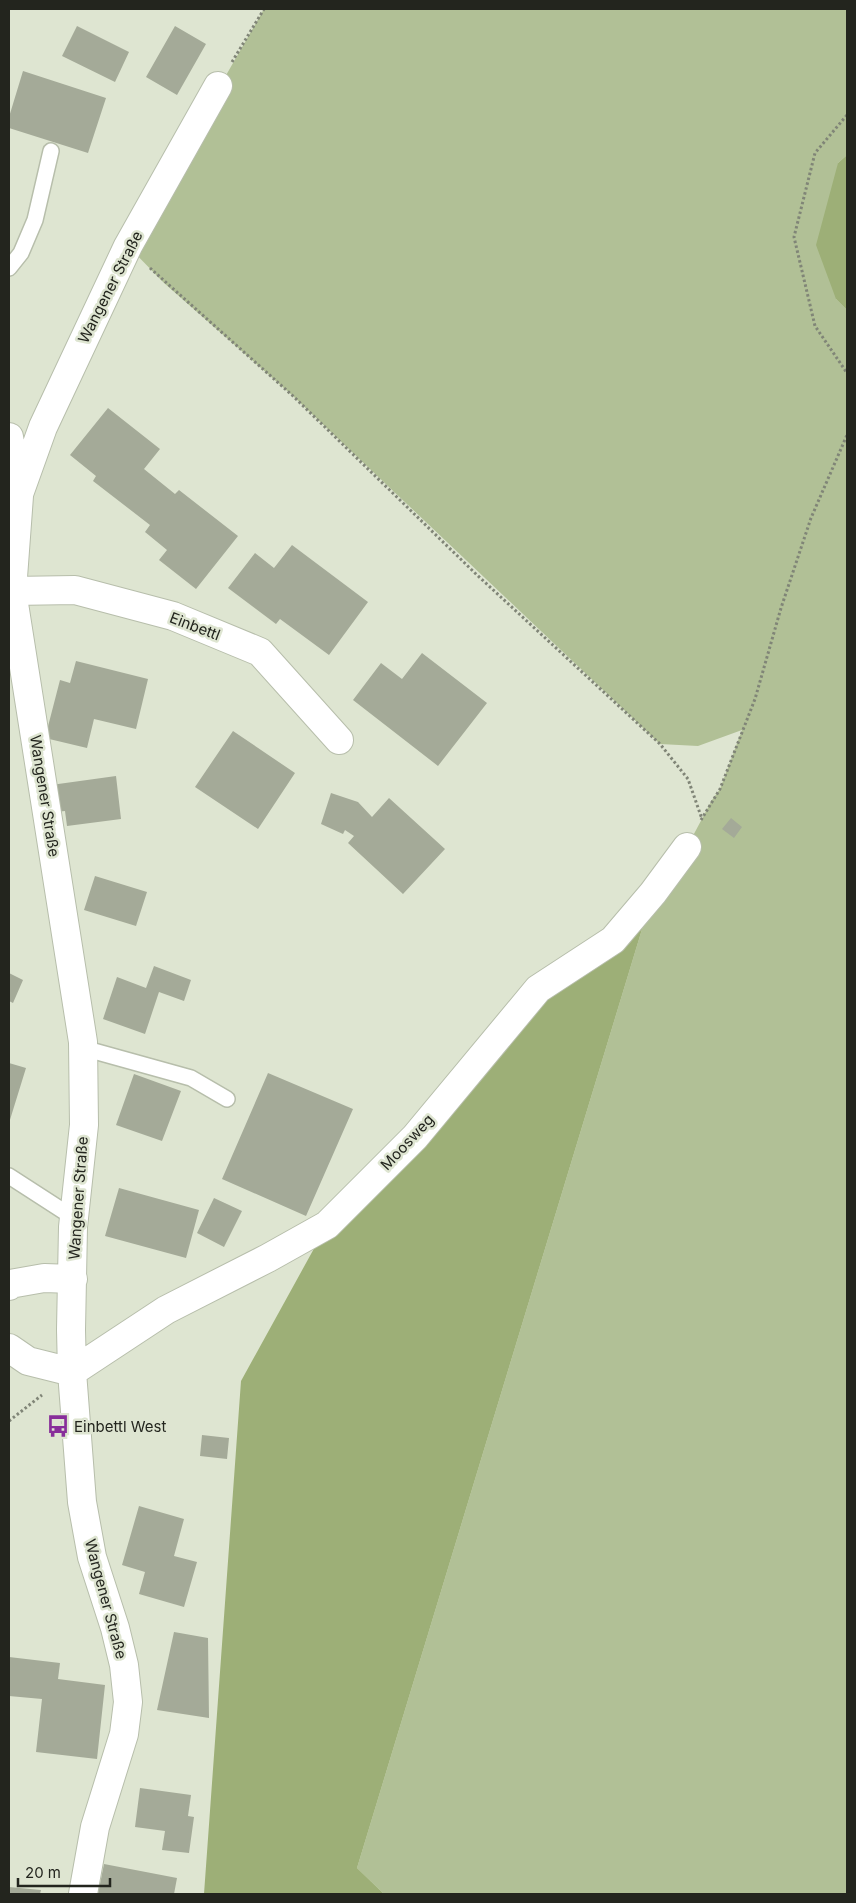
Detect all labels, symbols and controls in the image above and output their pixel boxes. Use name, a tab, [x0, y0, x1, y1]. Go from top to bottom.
street label: Wangener Straße	[74, 228, 146, 346]
street label: Einbettl	[167, 608, 223, 644]
street label: Wangener Straße	[26, 734, 64, 858]
street label: Moosweg	[376, 1110, 438, 1174]
street label: Wangener Straße	[64, 1136, 92, 1260]
bus stop icon: Einbettl West	[45, 1413, 71, 1439]
place label: Einbettl West	[74, 1417, 166, 1436]
street label: Wangener Straße	[81, 1537, 131, 1661]
scale bar	[18, 1856, 110, 1888]
text: 20 m	[25, 1863, 61, 1882]

